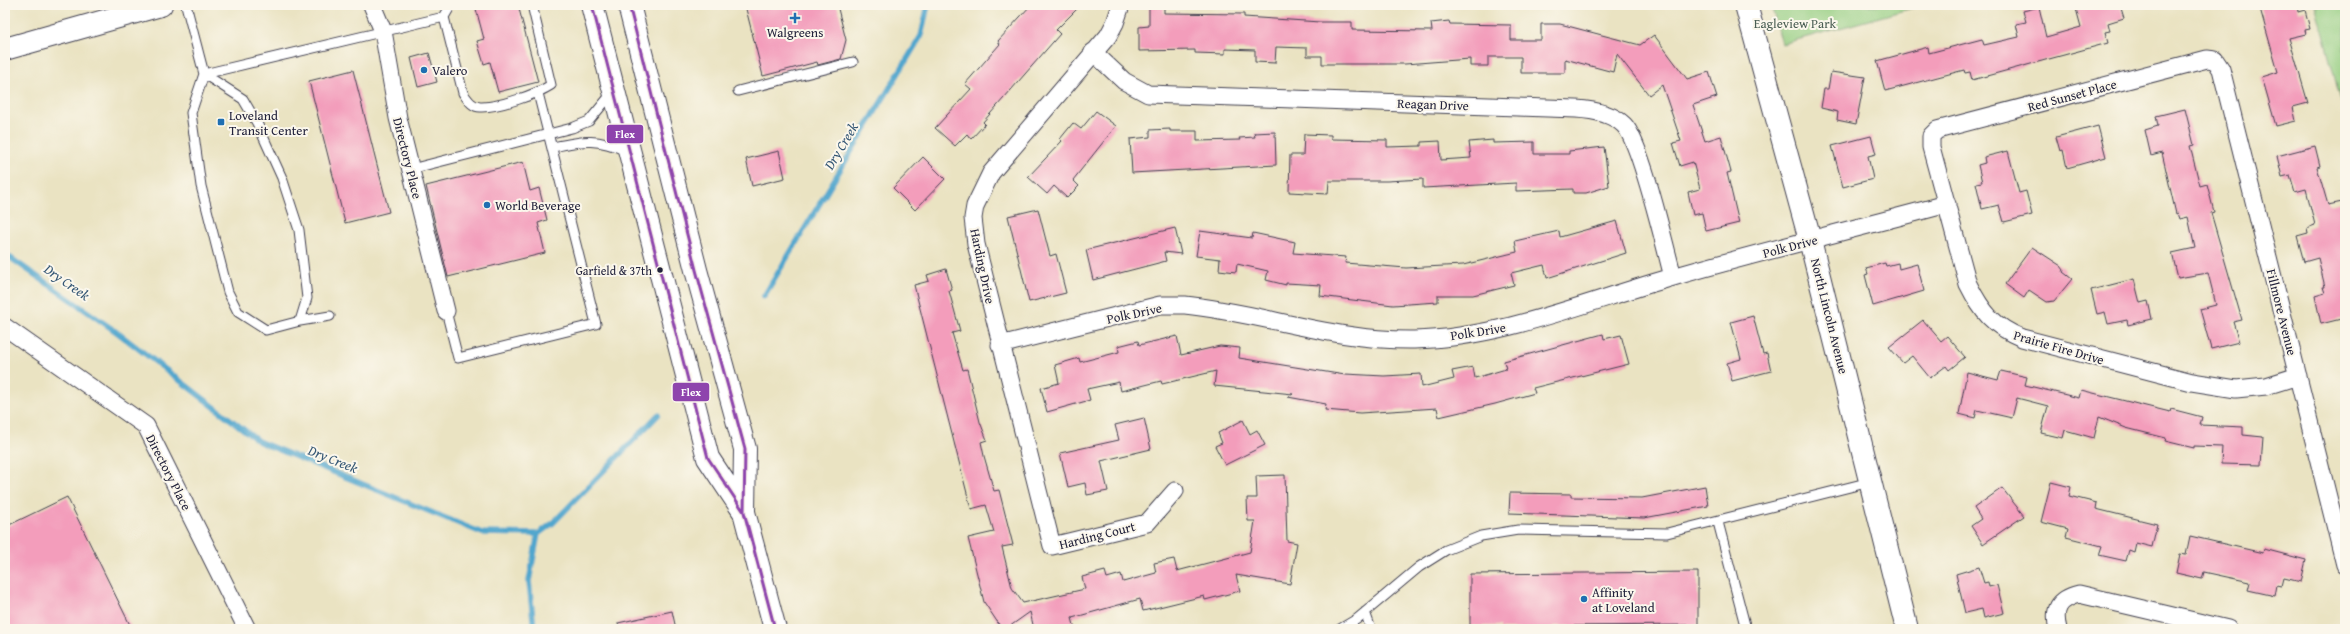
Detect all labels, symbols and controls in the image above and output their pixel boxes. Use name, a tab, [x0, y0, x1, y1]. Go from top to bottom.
marker: Walgreens	[790, 13, 800, 23]
park label: Eagleview Park	[1754, 14, 1837, 33]
place label: Walgreens	[767, 23, 823, 42]
place label: Valero	[432, 61, 468, 80]
marker: Valero	[419, 65, 429, 75]
street label: Red Sunset Place	[2026, 74, 2119, 116]
street label: Reagan Drive	[1397, 94, 1469, 115]
place label: Loveland Transit Center	[229, 106, 308, 140]
street label: Directory Place	[388, 115, 427, 201]
marker: Loveland Transit Center	[216, 117, 226, 127]
water label: Dry Creek	[819, 118, 863, 174]
line badge: Flex	[606, 124, 644, 144]
text: Flex	[615, 126, 635, 142]
place label: World Beverage	[495, 196, 581, 215]
marker: World Beverage	[482, 200, 492, 210]
street label: Harding Drive	[965, 227, 1000, 305]
street label: Polk Drive	[1761, 230, 1820, 263]
street label: North Lincoln Avenue	[1806, 256, 1853, 376]
water label: Dry Creek	[39, 258, 94, 305]
place label: Garfield & 37th	[576, 262, 652, 279]
marker: Garfield & 37th	[655, 265, 665, 275]
street label: Fillmore Avenue	[2262, 267, 2301, 357]
street label: Polk Drive	[1105, 298, 1163, 329]
street label: Polk Drive	[1449, 318, 1507, 345]
street label: Prairie Fire Drive	[2011, 325, 2106, 369]
line badge: Flex	[672, 382, 710, 402]
text: Flex	[681, 384, 701, 400]
street label: Directory Place	[141, 431, 196, 514]
water label: Dry Creek	[304, 440, 361, 478]
street label: Harding Court	[1057, 517, 1138, 554]
place label: Affinity at Loveland	[1592, 583, 1655, 617]
marker: Affinity at Loveland	[1579, 594, 1589, 604]

